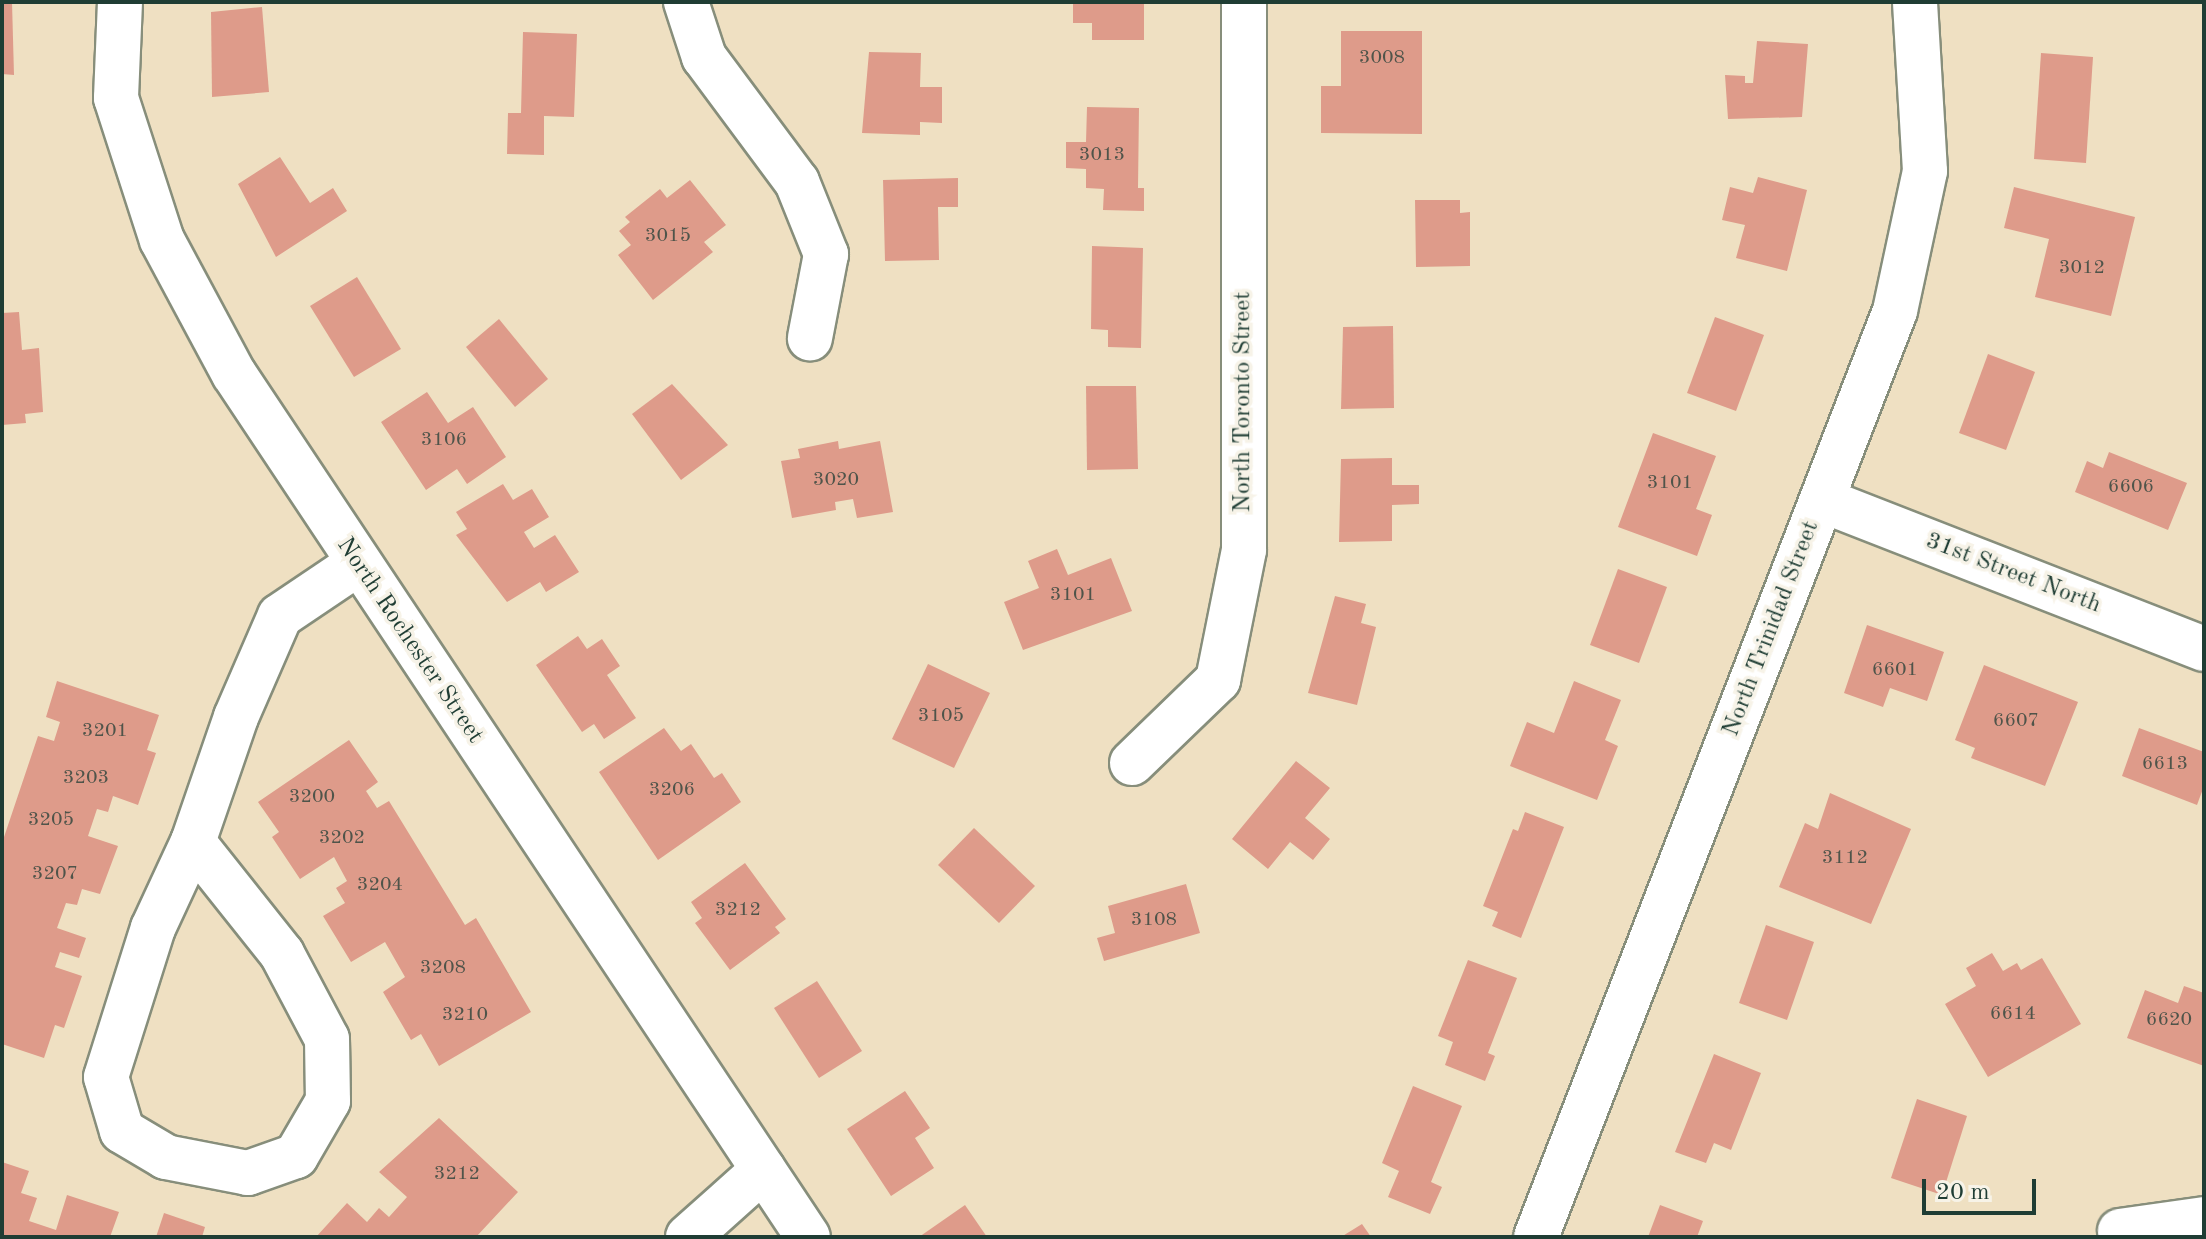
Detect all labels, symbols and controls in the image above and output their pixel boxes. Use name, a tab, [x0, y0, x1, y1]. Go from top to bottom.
house number: 3008	[1359, 46, 1405, 70]
house number: 3013	[1079, 143, 1125, 167]
house number: 3015	[645, 224, 691, 248]
house number: 3012	[2059, 256, 2105, 280]
street label: North Toronto Street	[1230, 291, 1258, 513]
house number: 3106	[421, 428, 467, 452]
house number: 3020	[813, 468, 859, 492]
house number: 3101	[1647, 471, 1693, 495]
house number: 6606	[2108, 475, 2154, 499]
street label: North Trinidad Street	[1718, 517, 1826, 741]
street label: 31st Street North	[1921, 527, 2105, 621]
street label: North Rochester Street	[329, 533, 489, 749]
house number: 3101	[1050, 583, 1096, 607]
house number: 6601	[1872, 658, 1918, 682]
house number: 3105	[918, 704, 964, 728]
house number: 6607	[1993, 709, 2039, 733]
house number: 3201	[82, 719, 128, 743]
house number: 6613	[2142, 752, 2188, 776]
house number: 3203	[63, 766, 109, 790]
house number: 3206	[649, 778, 695, 802]
house number: 3200	[289, 785, 335, 809]
house number: 3205	[28, 808, 74, 832]
house number: 3202	[319, 826, 365, 850]
house number: 3112	[1822, 846, 1868, 870]
house number: 3207	[32, 862, 78, 886]
house number: 3204	[357, 873, 403, 897]
house number: 3212	[715, 898, 761, 922]
house number: 3108	[1131, 908, 1177, 932]
house number: 3208	[420, 956, 466, 980]
house number: 6614	[1990, 1002, 2036, 1026]
house number: 3210	[442, 1003, 488, 1027]
house number: 6620	[2146, 1008, 2192, 1032]
house number: 3212	[434, 1162, 480, 1186]
scale bar	[1926, 1163, 2040, 1213]
text: 20 m	[1936, 1181, 1990, 1205]

